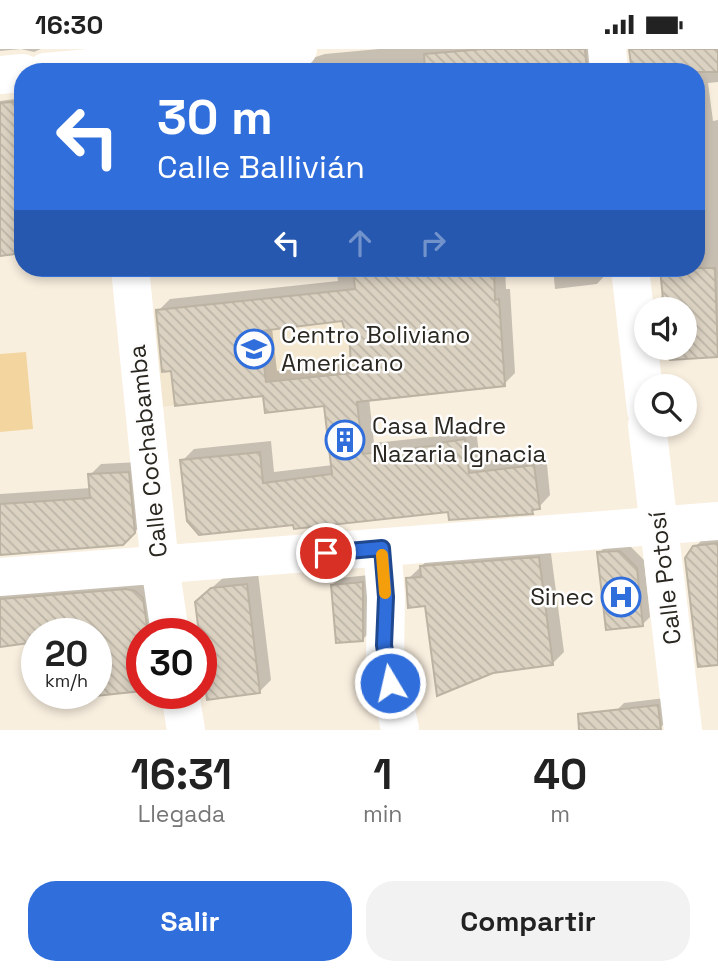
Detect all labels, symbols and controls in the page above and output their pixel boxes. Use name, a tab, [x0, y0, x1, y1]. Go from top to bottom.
text: 16:30	[35, 8, 103, 42]
text: 30 m	[157, 86, 273, 148]
icon: left	[42, 91, 133, 182]
text: Calle Ballivián	[157, 147, 365, 187]
icon: left	[268, 224, 306, 262]
icon: ahead	[341, 224, 379, 262]
icon: right	[414, 224, 452, 262]
map controls	[634, 297, 697, 437]
button: sound	[634, 297, 697, 360]
place label: Centro Boliviano Americano	[281, 319, 470, 378]
school or university icon: Centro Boliviano Americano	[233, 328, 275, 370]
street label: Calle Cochabamba	[121, 343, 174, 559]
button: search	[634, 374, 697, 437]
place label: Casa Madre Nazaria Ignacia	[372, 410, 547, 469]
building icon: Casa Madre Nazaria Ignacia	[324, 419, 366, 461]
street label: Calle Potosí	[641, 510, 688, 646]
pin	[296, 523, 356, 583]
icon: arrive	[307, 534, 345, 572]
hospital icon: Sinec	[600, 576, 642, 618]
place label: Sinec	[530, 581, 594, 612]
speed limit sign: 30	[126, 618, 217, 709]
text: 20	[45, 632, 88, 676]
position arrow	[353, 646, 427, 720]
text: km/h	[45, 669, 88, 692]
text: 16:31	[131, 748, 232, 801]
text: 1	[373, 748, 392, 801]
text: 40	[533, 748, 587, 801]
text: Llegada	[138, 799, 225, 829]
text: min	[363, 799, 402, 829]
text: m	[550, 799, 570, 829]
button: Salir	[28, 881, 352, 961]
button: Compartir	[366, 881, 690, 961]

